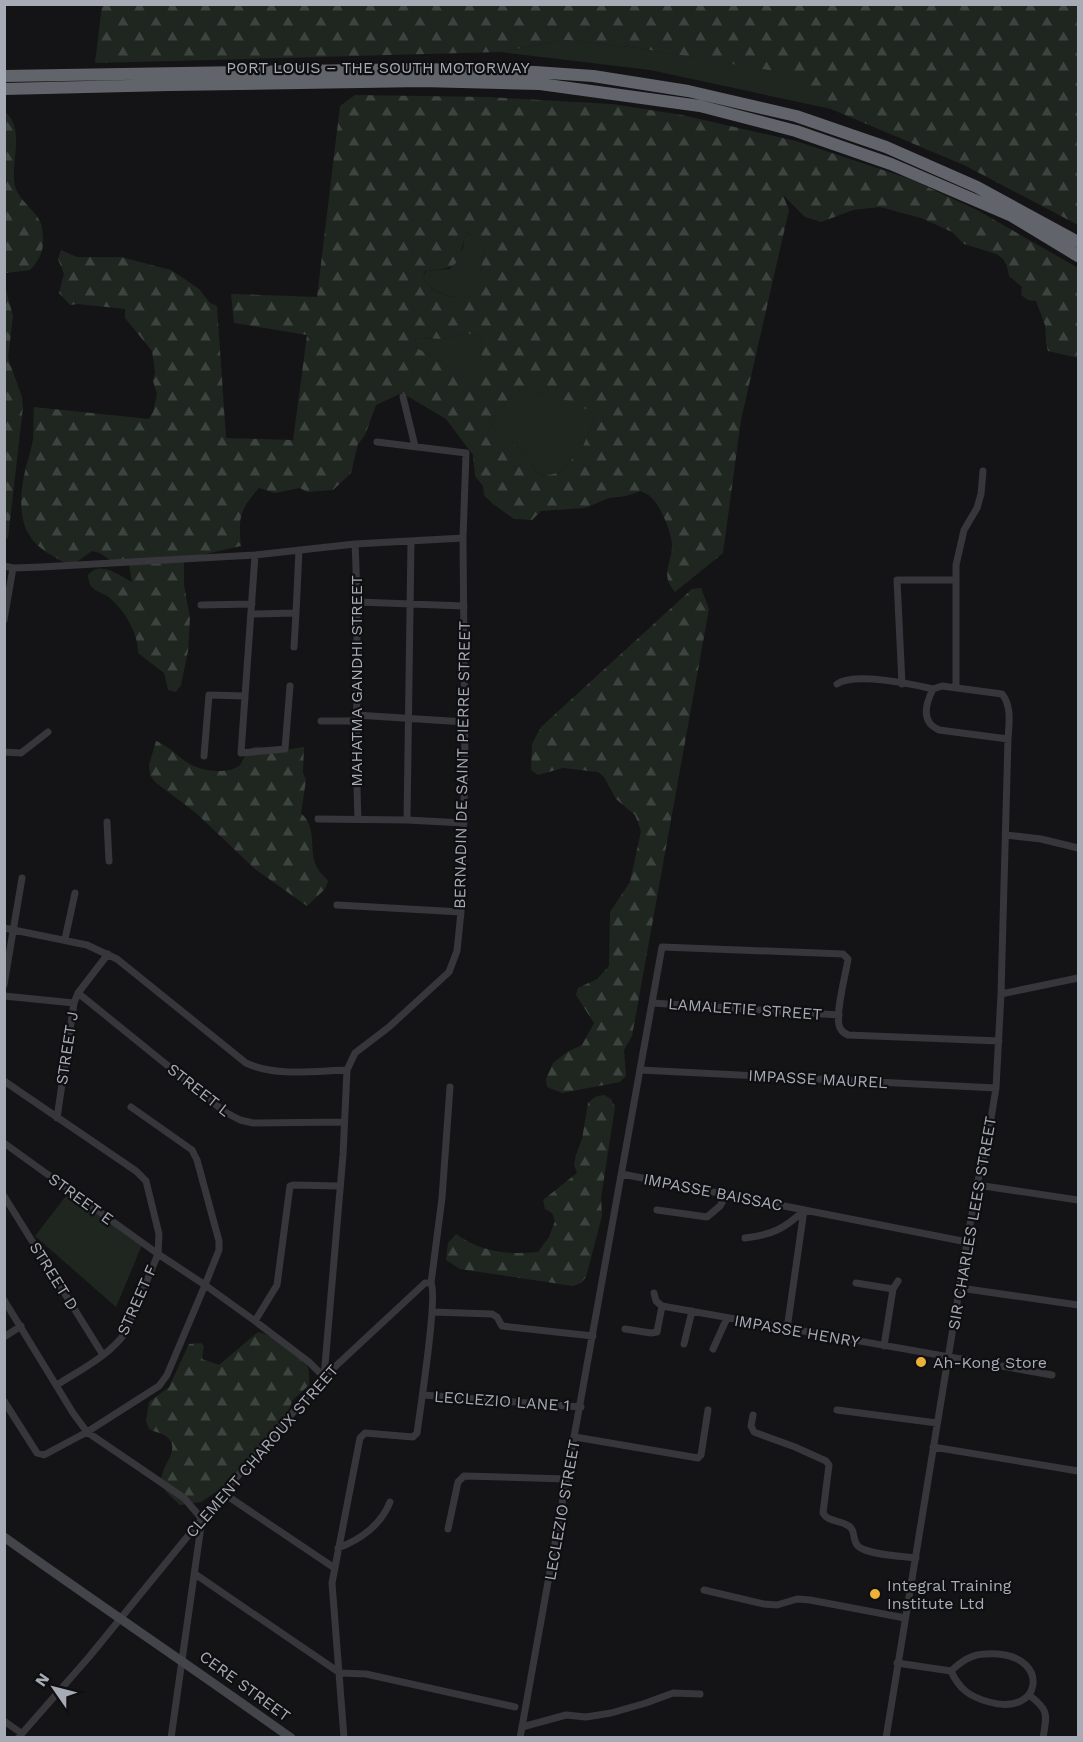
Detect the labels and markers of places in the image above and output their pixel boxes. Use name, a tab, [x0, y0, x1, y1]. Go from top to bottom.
place label: Ah-Kong Store	[933, 1353, 1047, 1372]
marker: Ah-Kong Store	[914, 1355, 928, 1369]
place label: Integral Training Institute Ltd	[887, 1576, 1012, 1613]
marker: Integral Training Institute Ltd	[868, 1587, 882, 1601]

